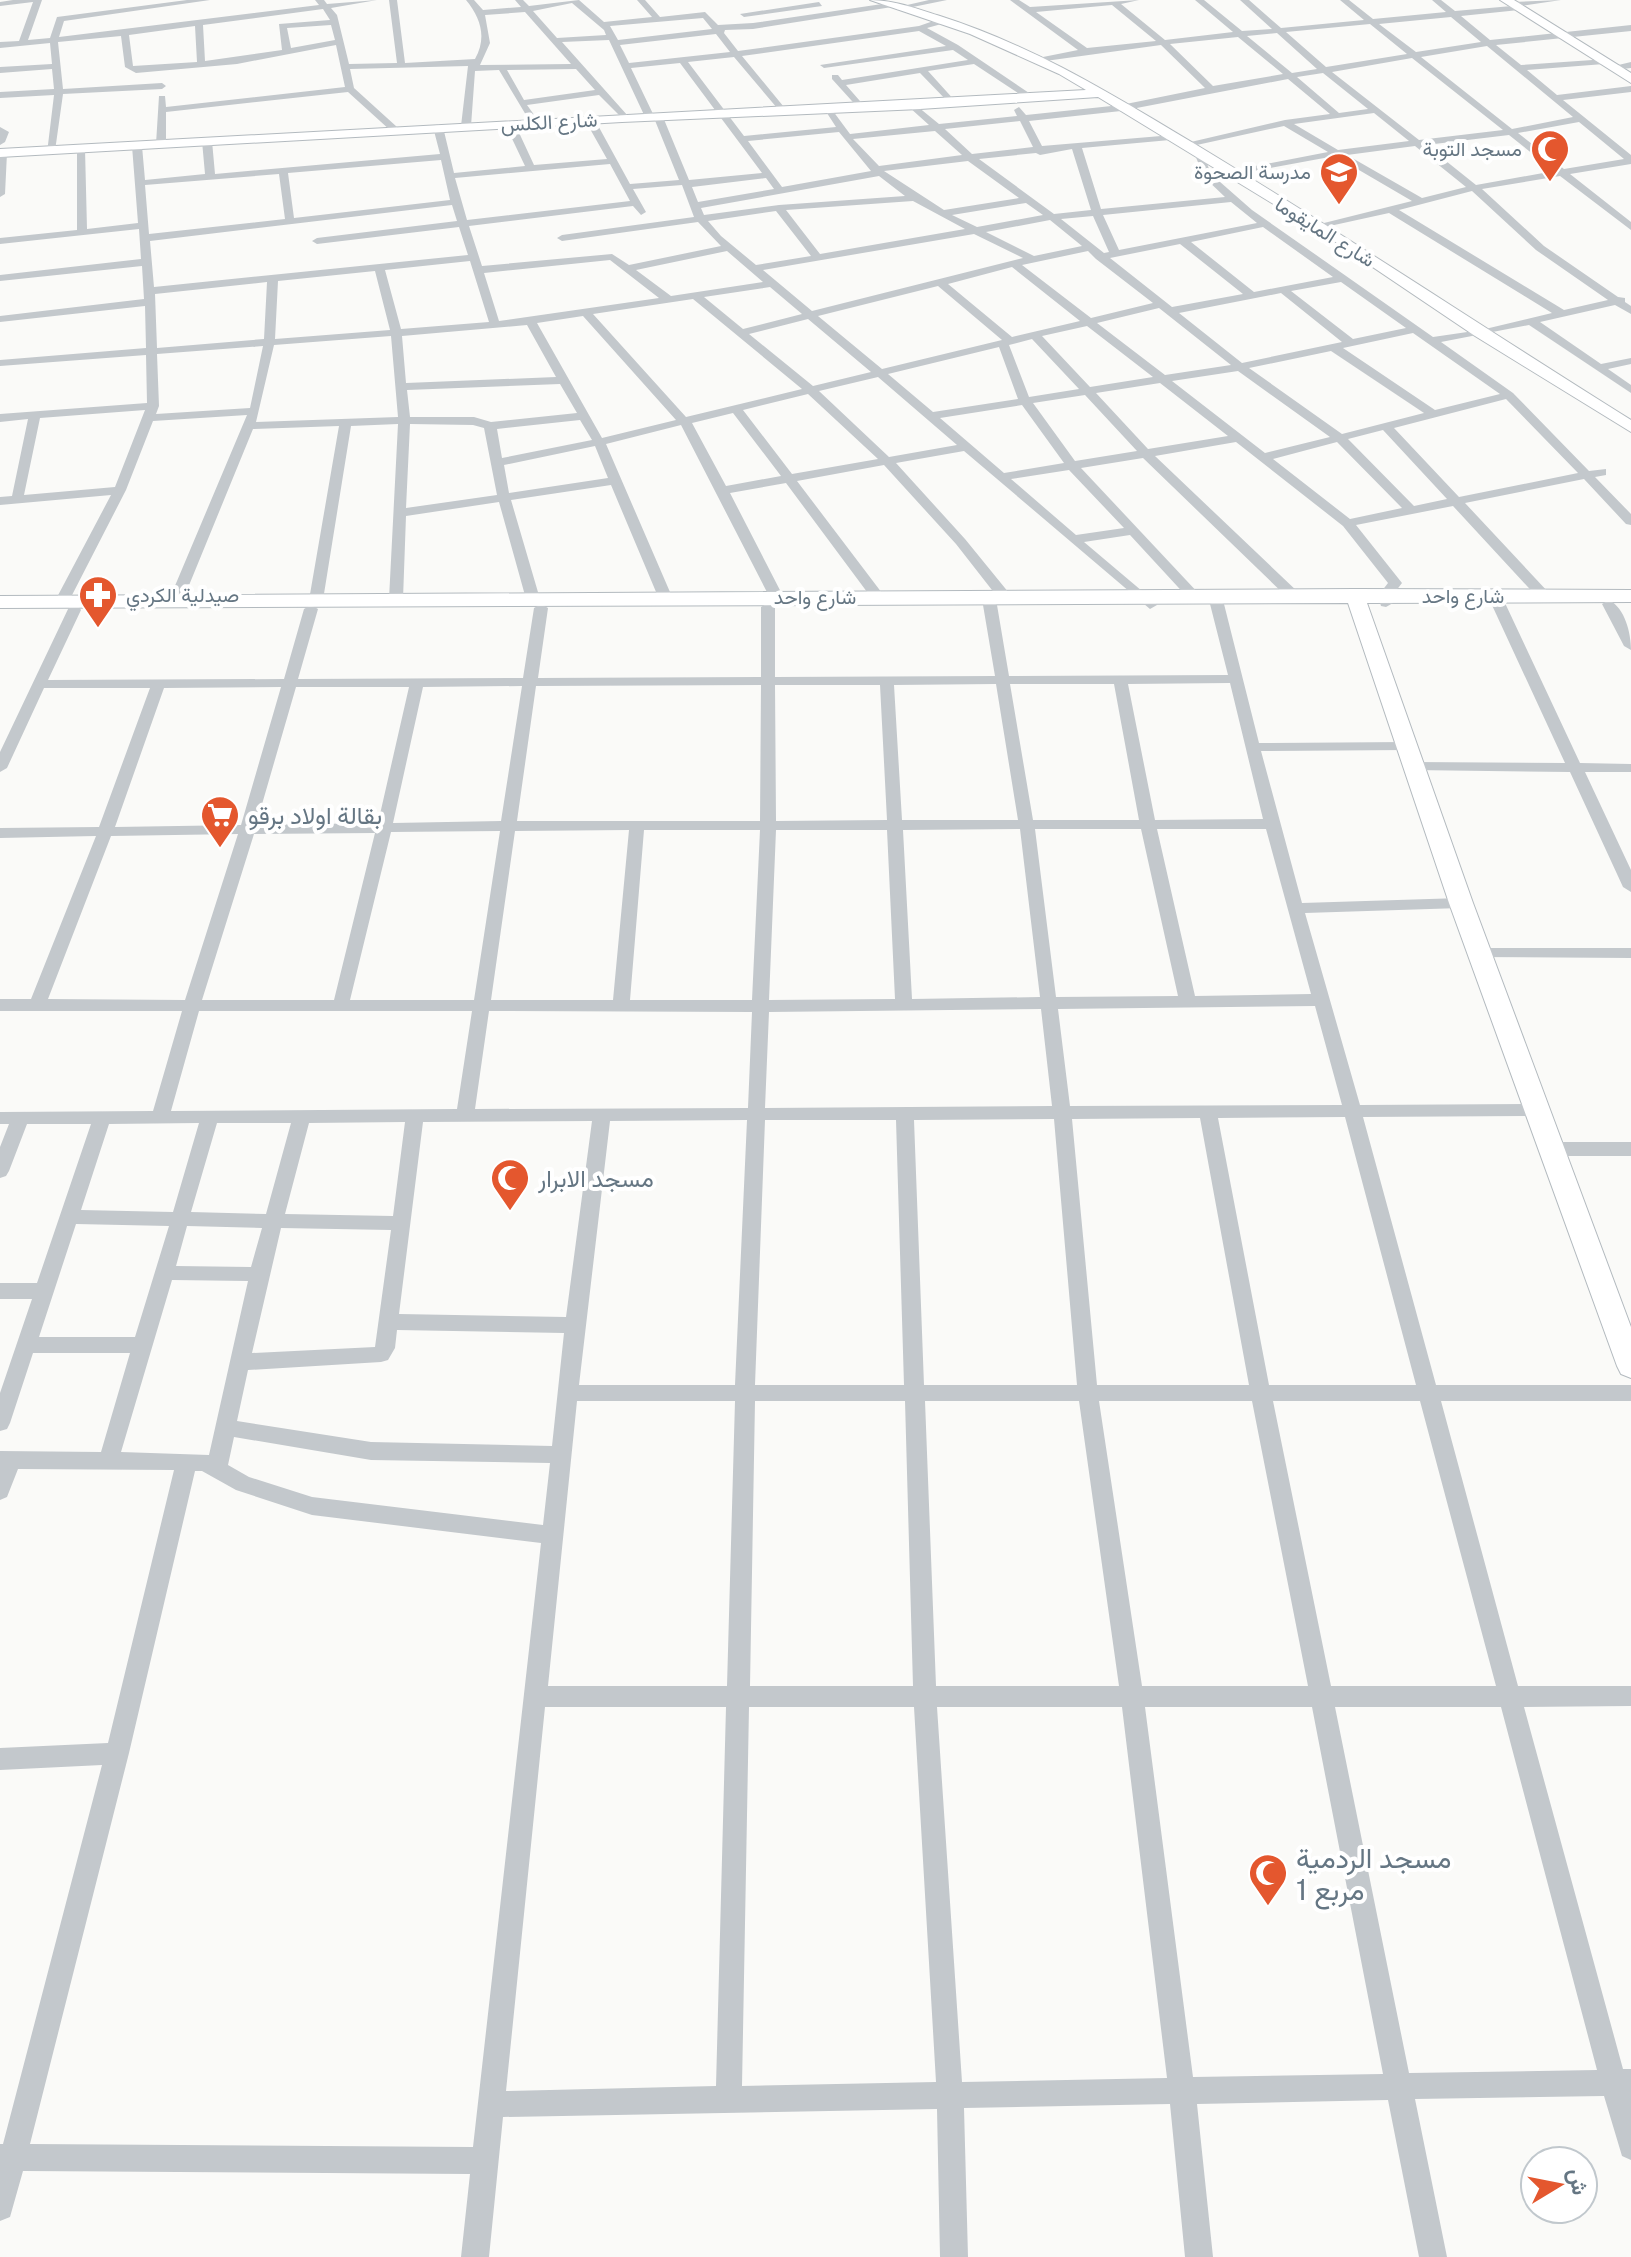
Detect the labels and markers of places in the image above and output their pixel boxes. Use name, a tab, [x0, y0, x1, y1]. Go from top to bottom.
mosque icon: مسجد التوبة	[1529, 128, 1571, 183]
place label: مسجد التوبة	[1423, 137, 1522, 162]
school or university icon: مدرسة الصحوة	[1318, 151, 1360, 206]
place label: مدرسة الصحوة	[1194, 160, 1311, 185]
pharmacy icon: صيدلية الكردي	[77, 574, 119, 629]
place label: صيدلية الكردي	[126, 583, 239, 612]
supermarket icon: بقالة اولاد برقو	[199, 794, 241, 849]
place label: بقالة اولاد برقو	[248, 801, 382, 831]
mosque icon: مسجد الابرار	[489, 1157, 531, 1212]
place label: مسجد الابرار	[537, 1164, 654, 1194]
place label: مسجد الردمية مربع 1	[1296, 1841, 1452, 1910]
mosque icon: مسجد الردمية مربع 1	[1247, 1852, 1289, 1907]

